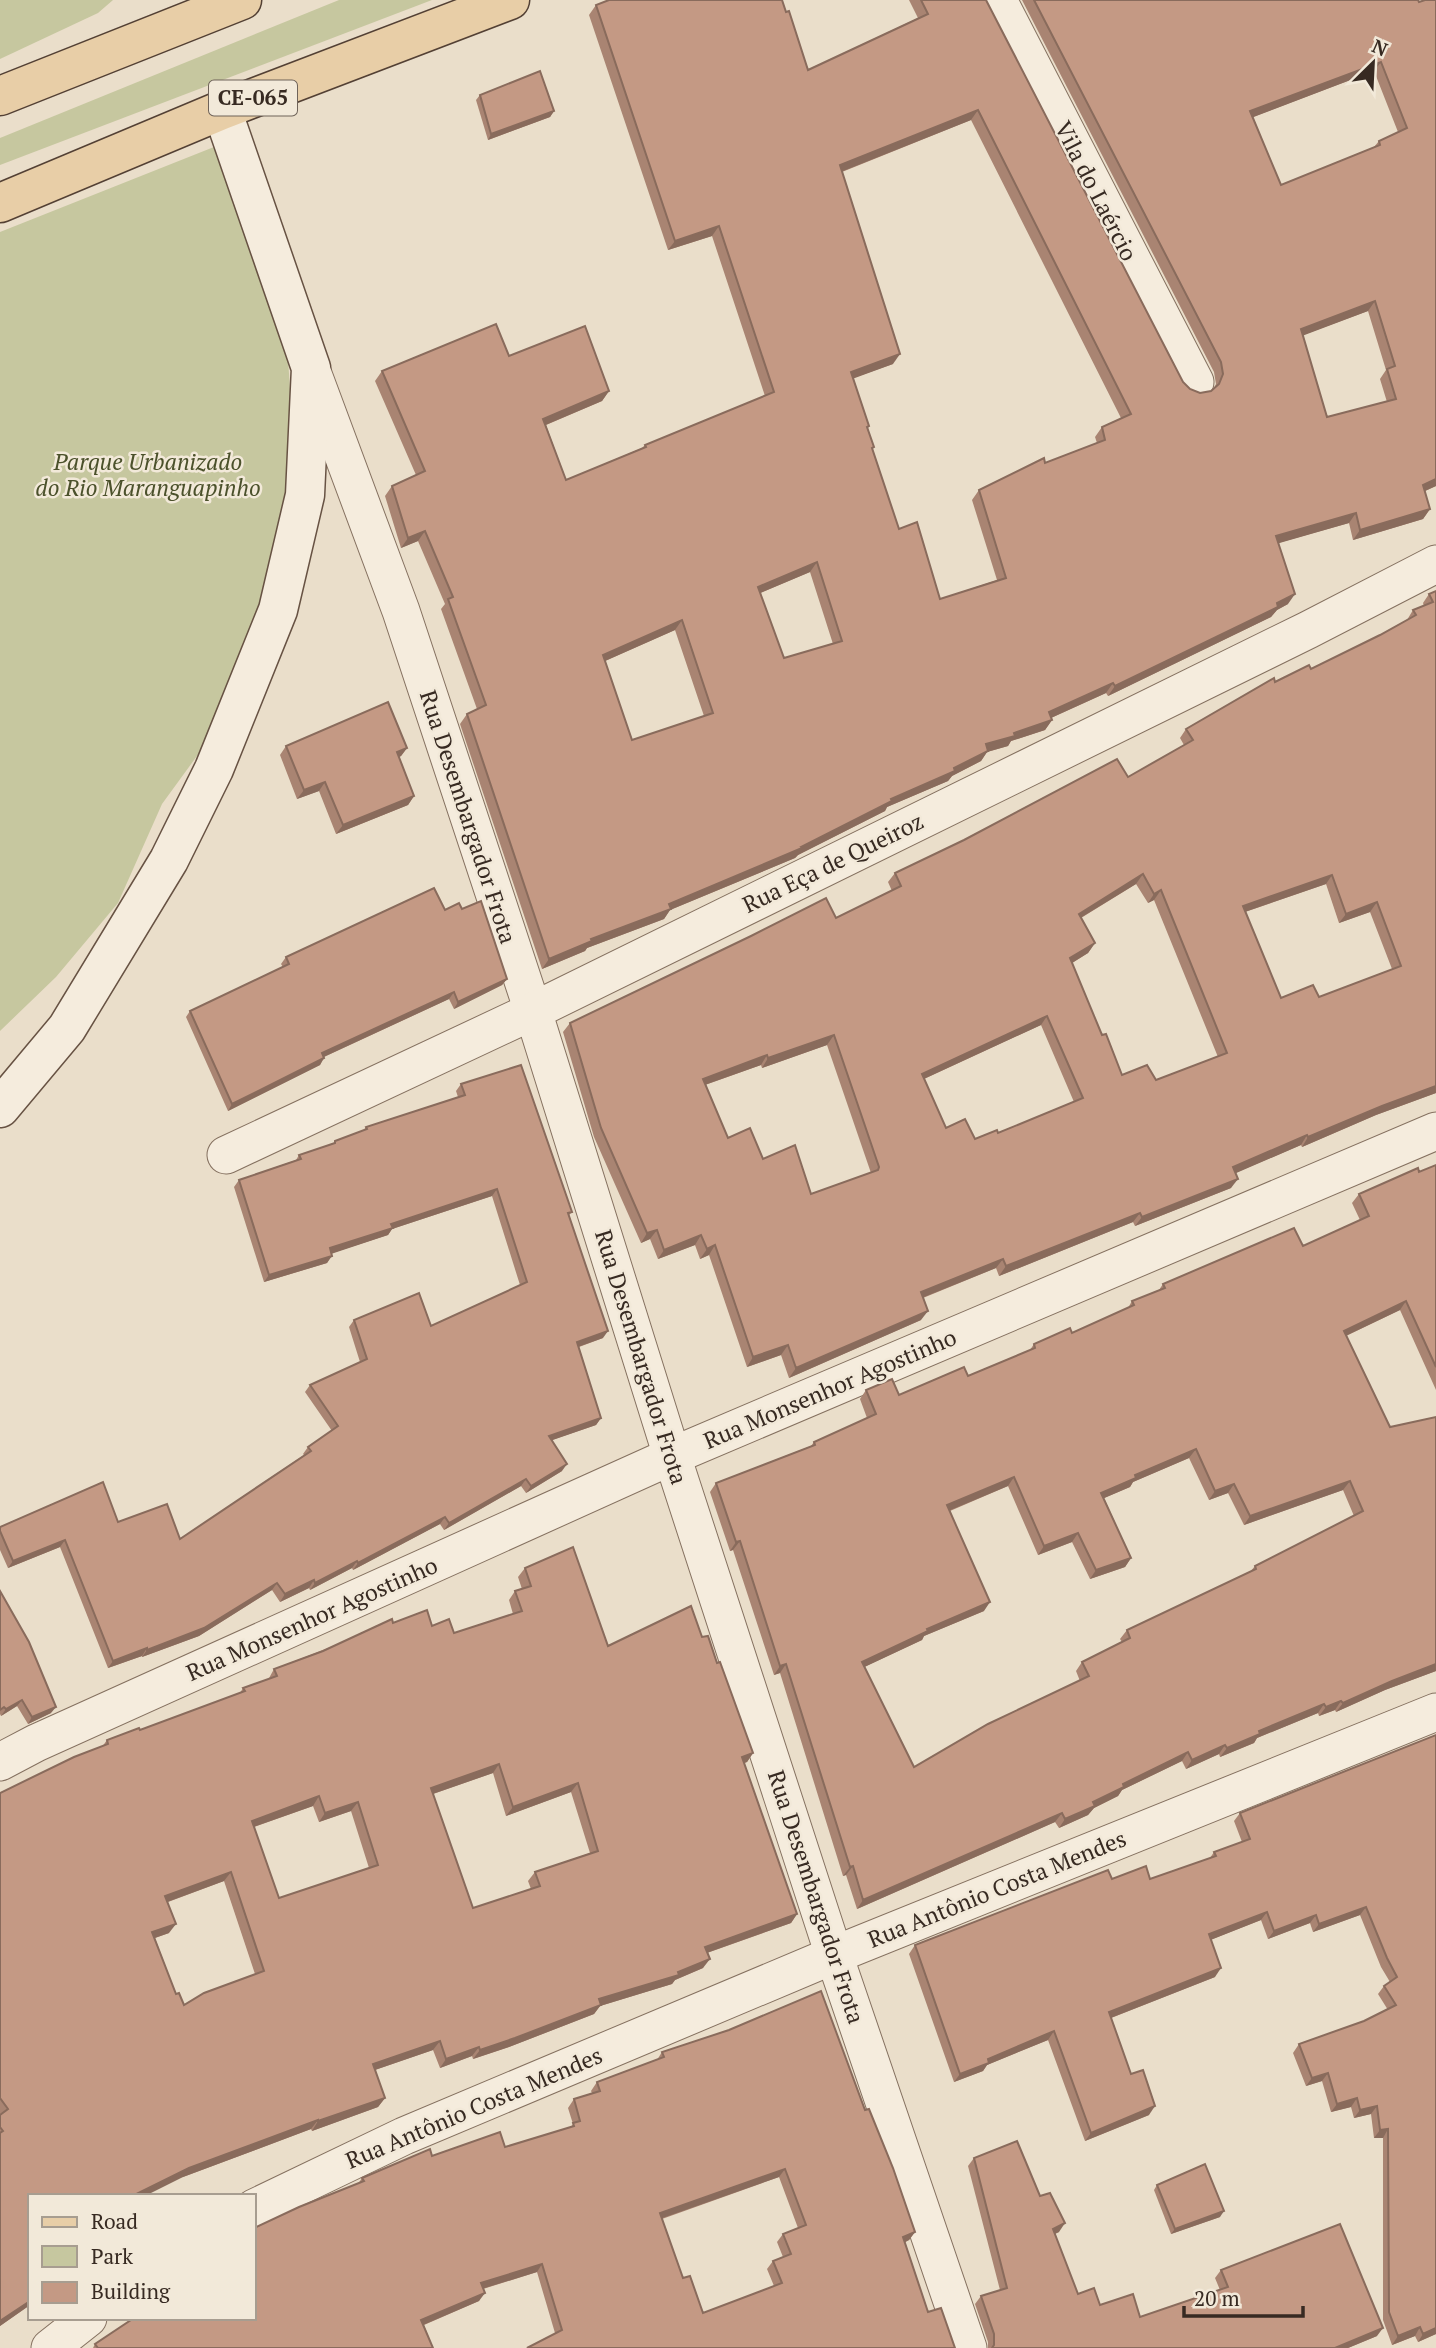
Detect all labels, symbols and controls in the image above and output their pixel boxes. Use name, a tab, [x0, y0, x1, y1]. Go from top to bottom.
north arrow	[1338, 28, 1408, 98]
text: N	[1368, 33, 1392, 62]
road number: CE-065	[209, 80, 297, 116]
street label: Vila do Laércio	[1048, 116, 1145, 266]
park label: Parque Urbanizado do Rio Maranguapinho	[35, 446, 261, 503]
street label: Rua Desembargador Frota	[413, 686, 524, 948]
street label: Rua Eça de Queiroz	[737, 805, 928, 920]
street label: Rua Desembargador Frota	[588, 1226, 695, 1488]
street label: Rua Monsenhor Agostinho	[699, 1321, 961, 1456]
street label: Rua Monsenhor Agostinho	[181, 1549, 442, 1688]
street label: Rua Desembargador Frota	[761, 1766, 872, 2028]
street label: Rua Antônio Costa Mendes	[863, 1822, 1131, 1955]
street label: Rua Antônio Costa Mendes	[341, 2039, 607, 2176]
legend	[28, 2194, 256, 2320]
text: Road	[91, 2207, 138, 2235]
text: Park	[91, 2242, 133, 2270]
scale bar	[1184, 2274, 1303, 2318]
text: Building	[91, 2277, 171, 2305]
text: 20 m	[1194, 2284, 1240, 2312]

